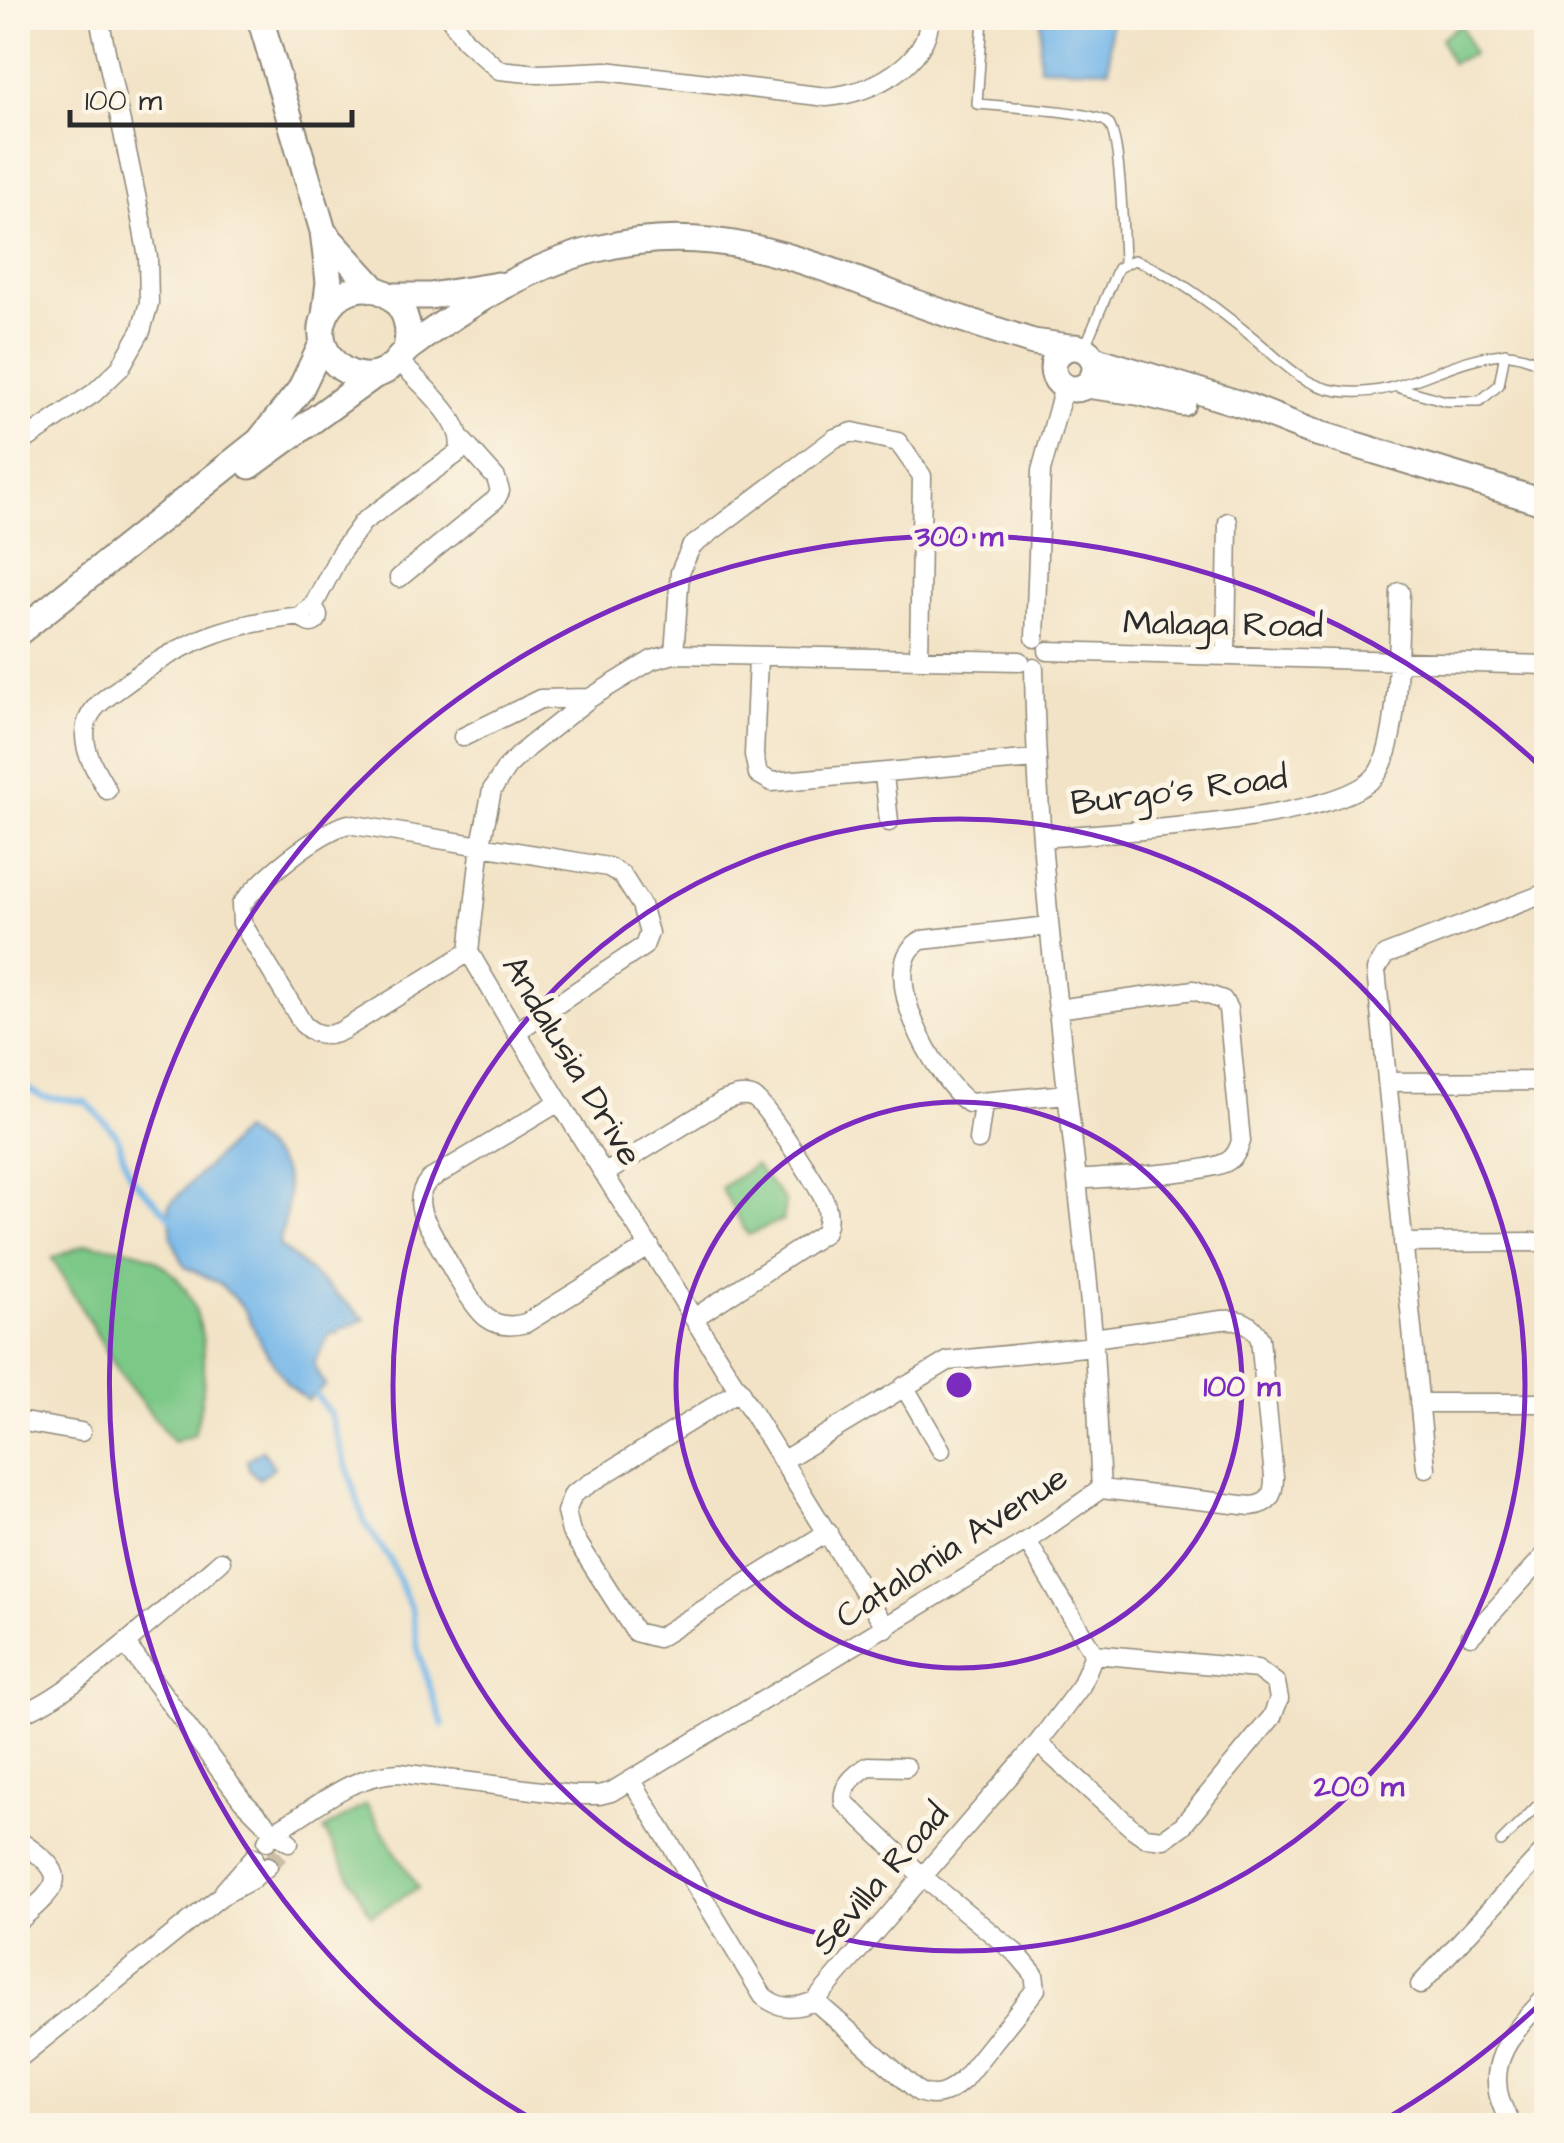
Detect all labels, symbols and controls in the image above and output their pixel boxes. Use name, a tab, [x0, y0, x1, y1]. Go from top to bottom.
scale bar	[70, 65, 352, 127]
text: 100 m	[85, 80, 163, 122]
text: 300 m	[914, 516, 1004, 558]
street label: Malaga Road	[1122, 598, 1324, 653]
street label: Burgo's Road	[1068, 753, 1290, 830]
street label: Andalusia Drive	[489, 946, 654, 1175]
text: 100 m	[1203, 1366, 1281, 1408]
centre of rings	[941, 1367, 977, 1403]
street label: Catalonia Avenue	[826, 1454, 1078, 1641]
text: 200 m	[1313, 1766, 1405, 1808]
street label: Sevilla Road	[800, 1792, 960, 1966]

